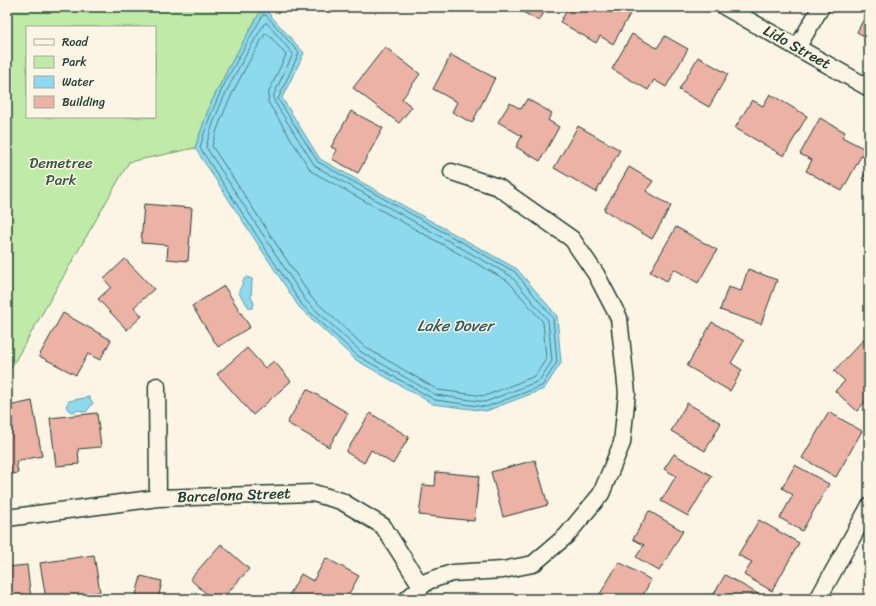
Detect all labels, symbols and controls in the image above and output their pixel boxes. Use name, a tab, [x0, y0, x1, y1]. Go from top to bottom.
street label: Lido Street	[758, 18, 836, 77]
legend	[26, 26, 156, 118]
text: Road	[62, 31, 89, 53]
text: Park	[62, 51, 87, 73]
text: Water	[62, 71, 95, 93]
text: Building	[62, 91, 105, 113]
park label: Demetree Park	[29, 150, 93, 193]
water label: Lake Dover	[417, 311, 495, 340]
street label: Barcelona Street	[177, 480, 291, 510]

